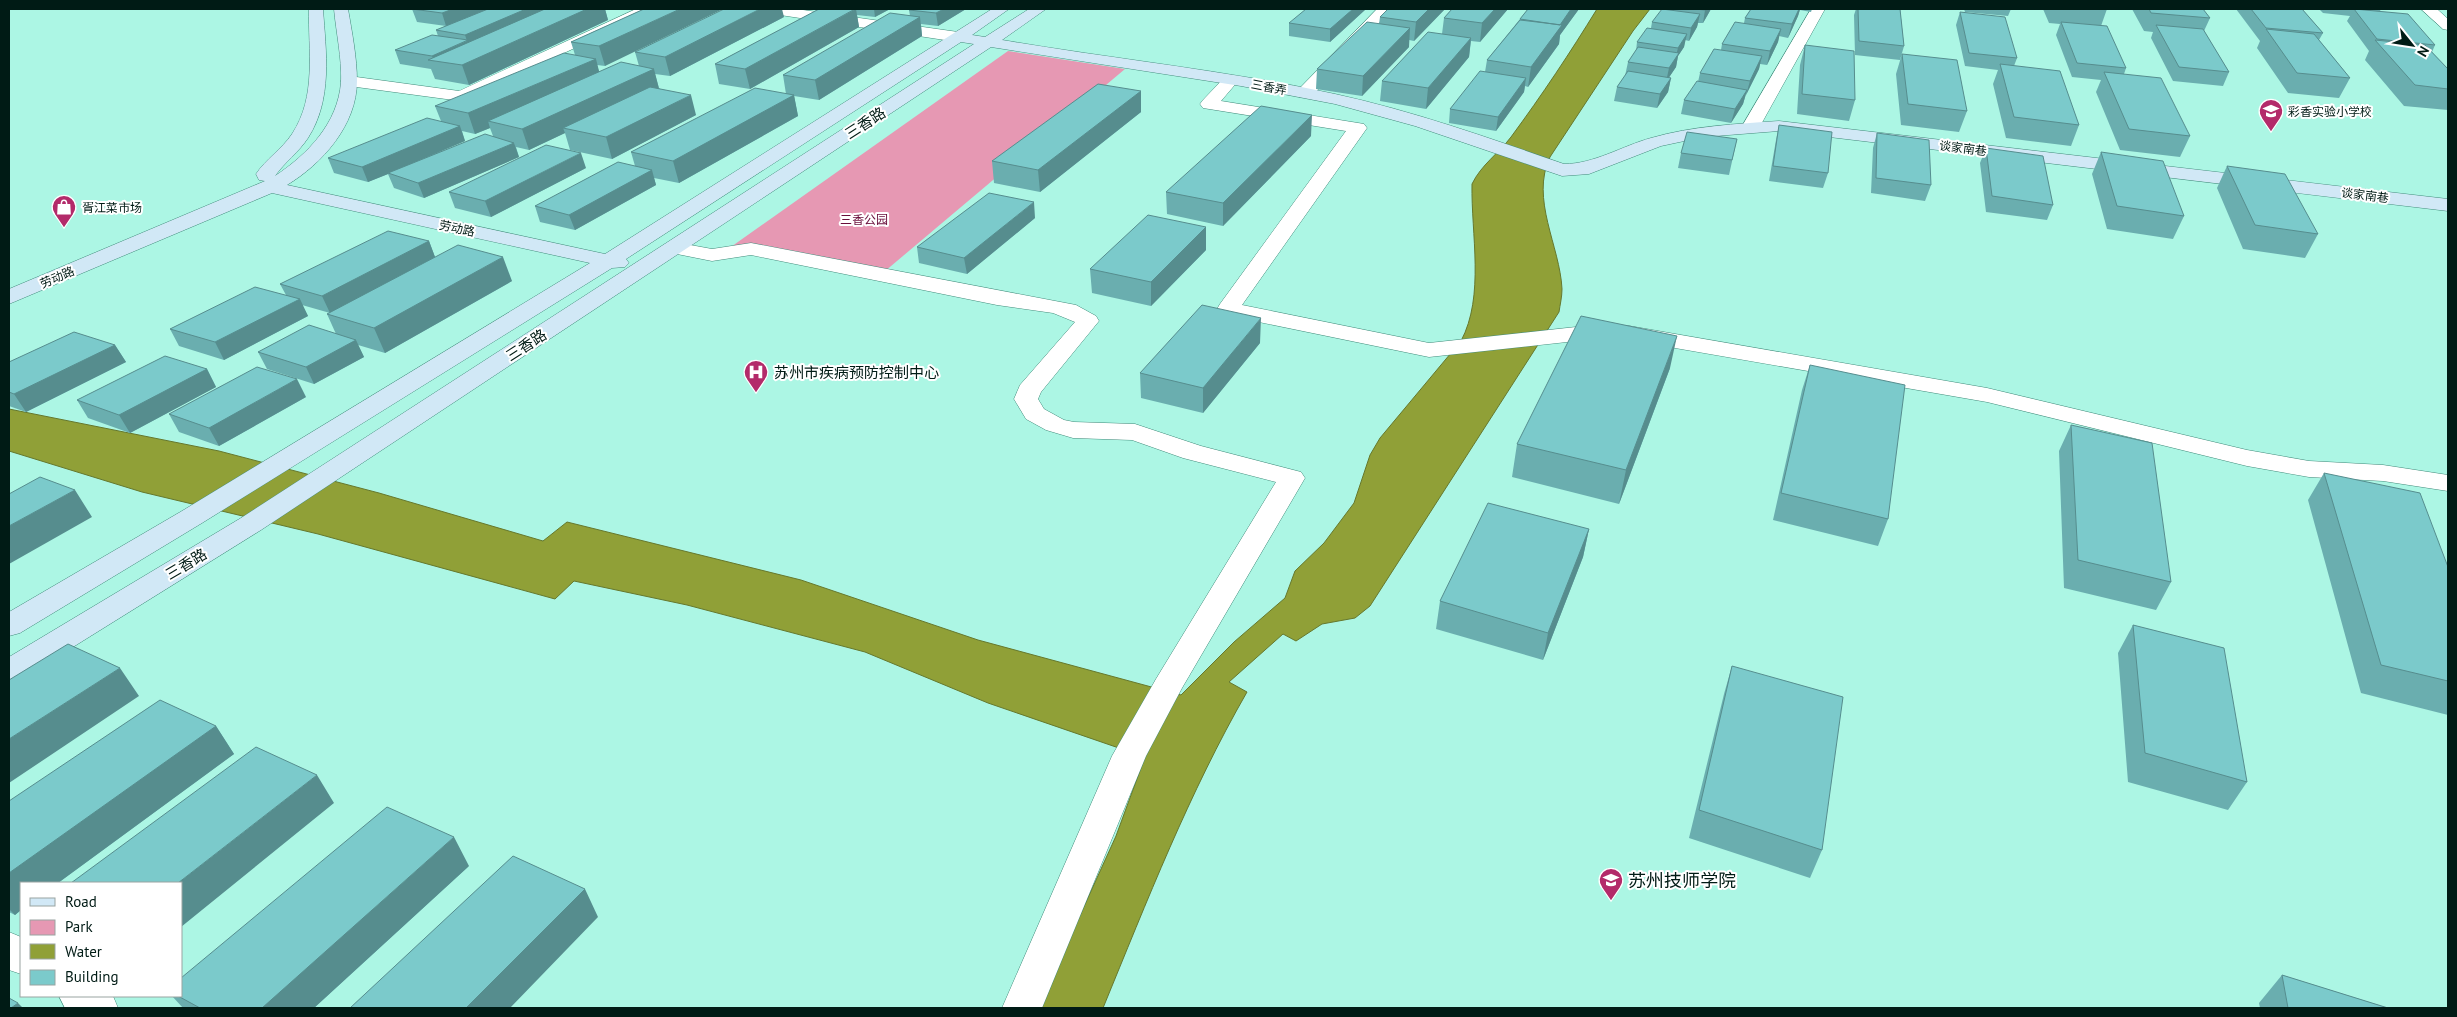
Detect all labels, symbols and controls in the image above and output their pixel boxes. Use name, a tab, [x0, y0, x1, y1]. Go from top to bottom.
north arrow	[2387, 20, 2437, 70]
text: N	[2413, 43, 2433, 60]
street label: 三香弄	[1250, 76, 1288, 98]
school or university icon: 彩香实验小学校	[2258, 98, 2284, 132]
street label: 三香路	[841, 103, 889, 143]
place label: 彩香实验小学校	[2288, 104, 2372, 119]
street label: 谈家南巷	[1938, 138, 1988, 158]
street label: 谈家南巷	[2340, 185, 2390, 205]
shop icon: 胥江菜市场	[51, 194, 77, 228]
place label: 胥江菜市场	[82, 200, 142, 215]
park label: 三香公园	[840, 212, 888, 227]
street label: 劳动路	[438, 217, 476, 239]
street label: 劳动路	[37, 263, 77, 291]
street label: 三香路	[502, 325, 550, 365]
hospital icon: 苏州市疾病预防控制中心	[743, 359, 769, 393]
place label: 苏州市疾病预防控制中心	[774, 363, 939, 382]
street label: 三香路	[162, 544, 210, 584]
school or university icon: 苏州技师学院	[1598, 867, 1624, 901]
place label: 苏州技师学院	[1628, 869, 1736, 892]
legend	[20, 882, 182, 997]
text: Road	[65, 892, 97, 911]
text: Park	[65, 917, 93, 936]
text: Water	[65, 942, 102, 961]
text: Building	[65, 967, 119, 986]

